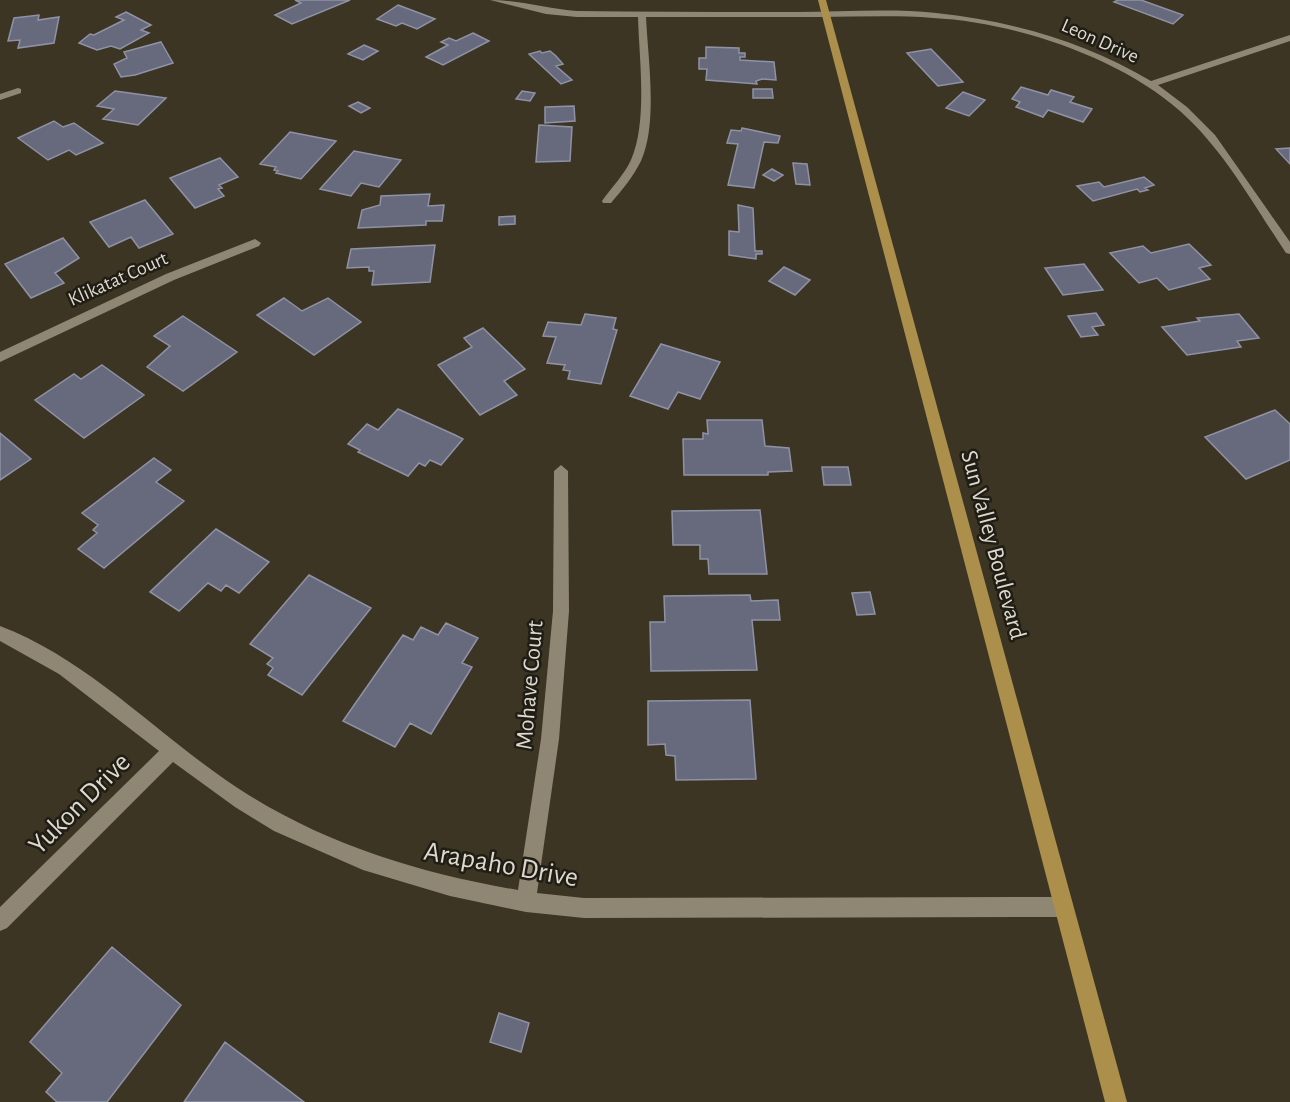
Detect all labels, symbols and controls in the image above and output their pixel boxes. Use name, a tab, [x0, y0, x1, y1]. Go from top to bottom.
street label: Leon Drive	[1058, 15, 1142, 67]
street label: Klikatat Court	[65, 248, 171, 310]
street label: Sun Valley Boulevard	[956, 448, 1030, 642]
street label: Mohave Court	[512, 619, 548, 751]
street label: Yukon Drive	[24, 748, 136, 860]
street label: Arapaho Drive	[422, 838, 580, 892]

